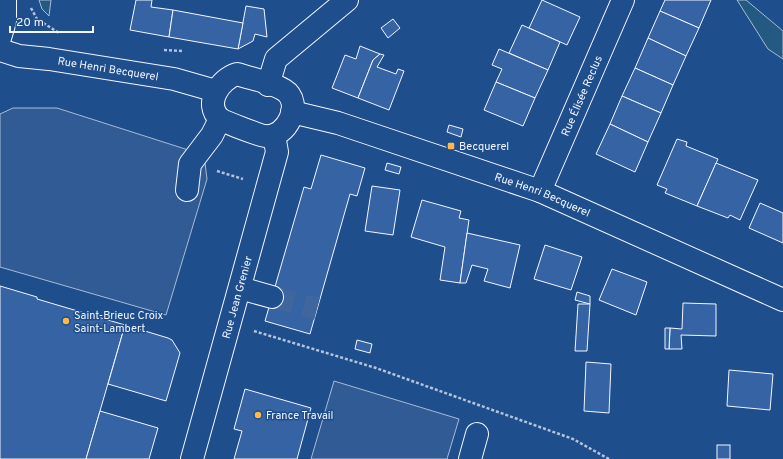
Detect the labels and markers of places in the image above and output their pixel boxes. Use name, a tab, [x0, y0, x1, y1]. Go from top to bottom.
place label: Becquerel	[459, 140, 509, 154]
marker: Becquerel	[446, 141, 456, 151]
place label: Saint-Brieuc Croix Saint-Lambert	[74, 309, 164, 336]
marker: Saint-Brieuc Croix Saint-Lambert	[61, 316, 71, 326]
place label: France Travail	[266, 409, 334, 423]
marker: France Travail	[253, 410, 263, 420]

